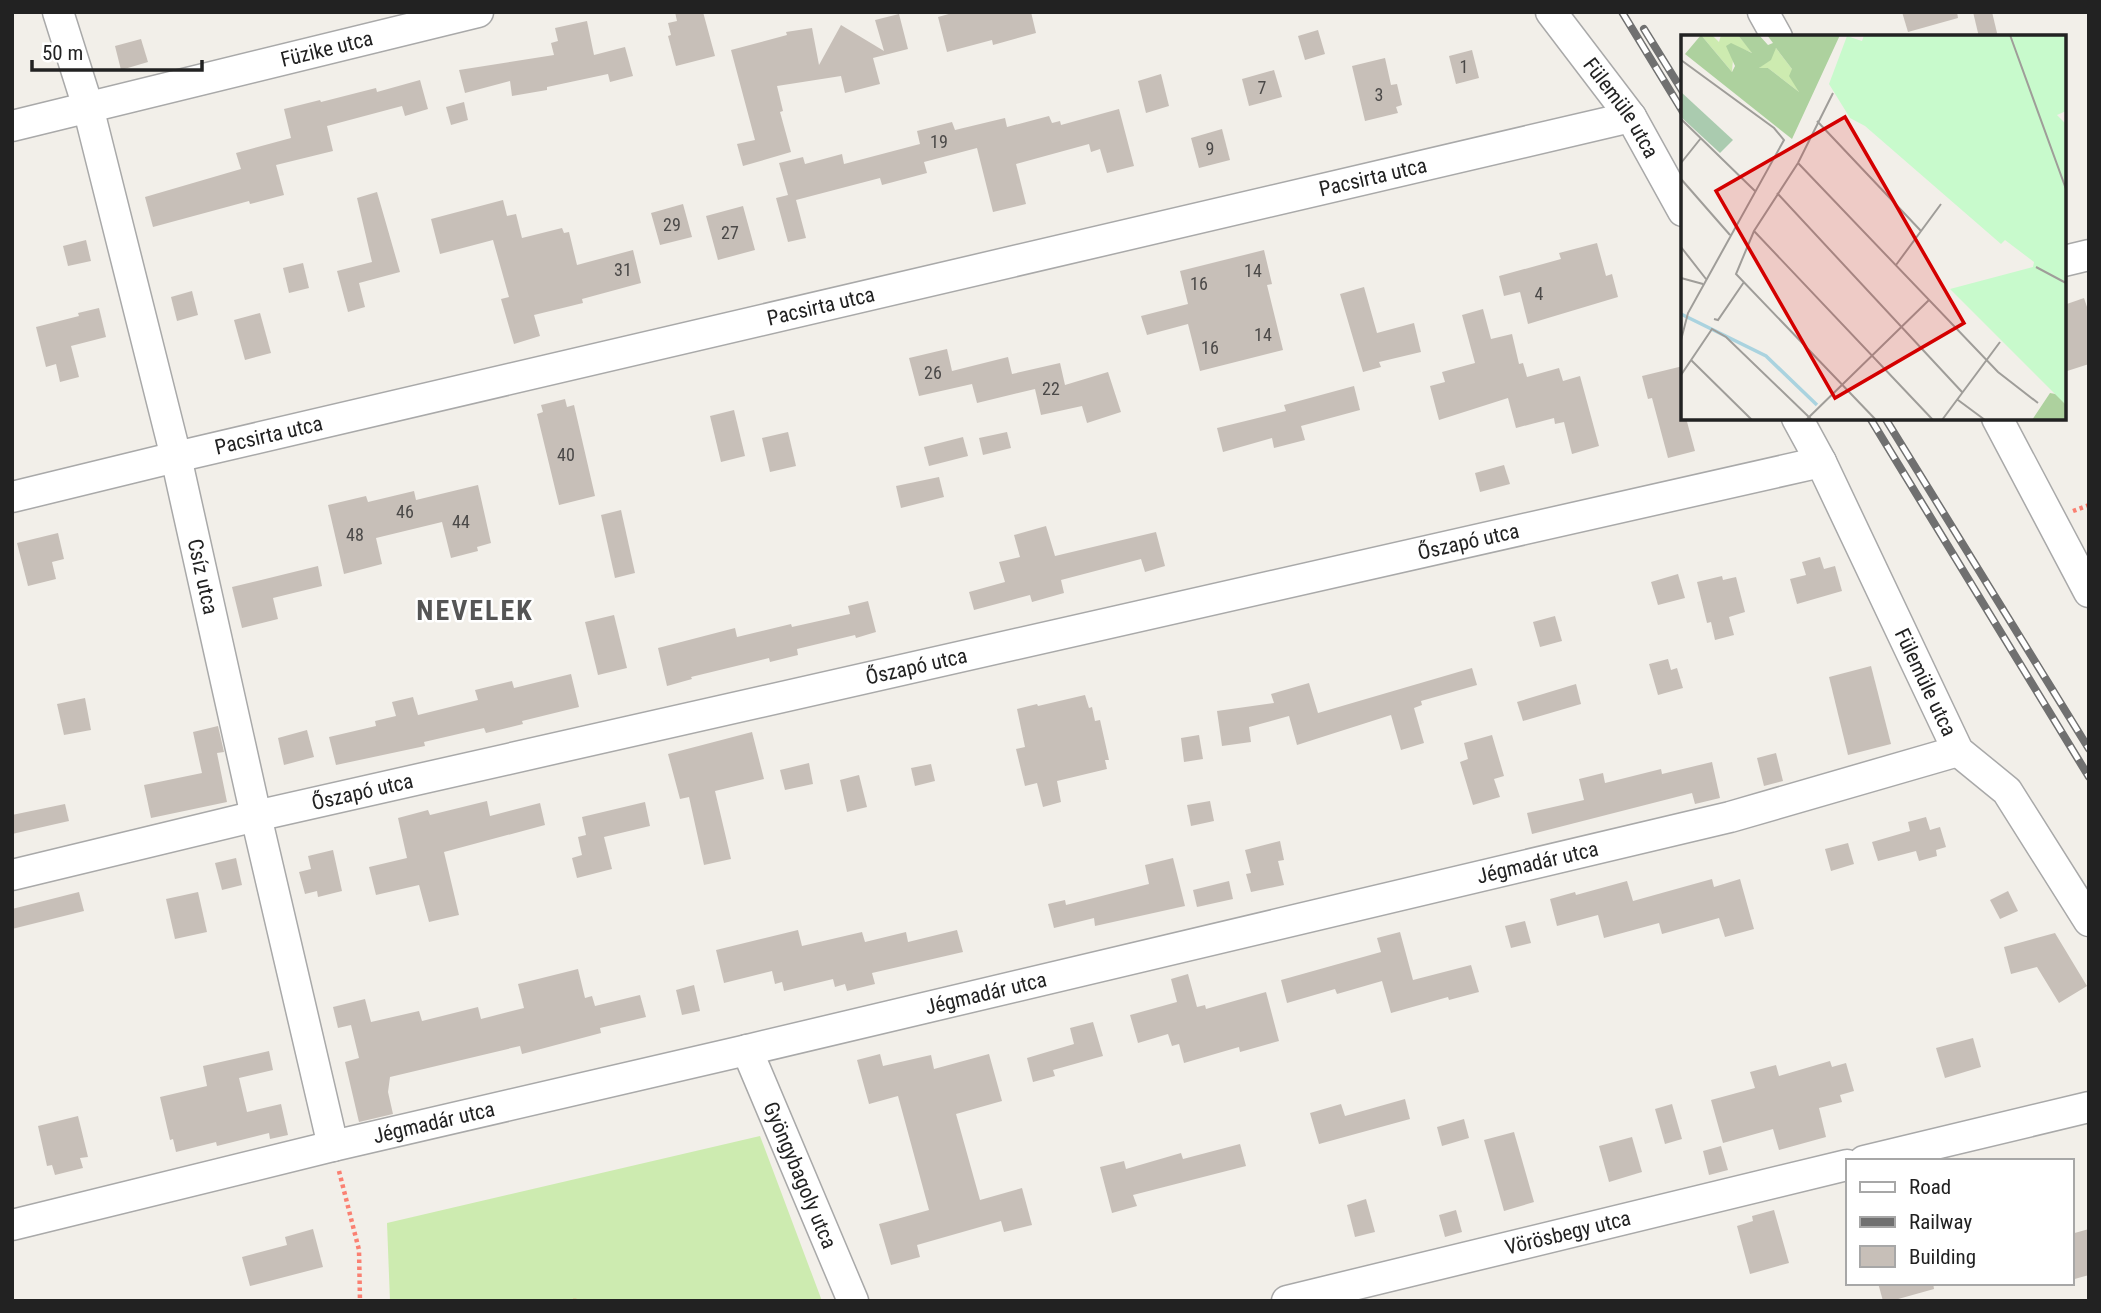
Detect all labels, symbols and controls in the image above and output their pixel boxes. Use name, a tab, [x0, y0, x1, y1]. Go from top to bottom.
street label: Füzike utca	[278, 26, 375, 72]
scale bar	[32, 28, 201, 72]
inset map	[1681, 35, 2066, 420]
text: 50 m	[42, 41, 83, 65]
street label: Fülemüle utca	[1578, 53, 1663, 162]
house number: 1	[1460, 56, 1468, 77]
house number: 7	[1258, 77, 1267, 98]
house number: 3	[1375, 84, 1383, 105]
house number: 19	[930, 131, 948, 152]
house number: 9	[1206, 138, 1214, 159]
street label: Pacsirta utca	[1317, 153, 1429, 201]
house number: 29	[663, 214, 681, 235]
house number: 27	[721, 222, 739, 243]
house number: 31	[614, 259, 632, 280]
house number: 14	[1244, 260, 1262, 281]
house number: 16	[1190, 273, 1208, 294]
street label: Pacsirta utca	[765, 282, 877, 331]
house number: 4	[1535, 283, 1544, 304]
house number: 14	[1254, 324, 1272, 345]
house number: 16	[1201, 337, 1219, 358]
house number: 26	[924, 362, 942, 383]
house number: 22	[1042, 378, 1060, 399]
street label: Pacsirta utca	[212, 411, 325, 460]
house number: 40	[557, 444, 575, 465]
house number: 46	[396, 501, 414, 522]
house number: 44	[452, 511, 470, 532]
street label: Őszapó utca	[1415, 519, 1521, 565]
house number: 48	[346, 524, 364, 545]
street label: Csíz utca	[183, 537, 223, 617]
district label: NEVELEK	[416, 594, 534, 627]
street label: Fülemüle utca	[1890, 625, 1961, 740]
street label: Őszapó utca	[863, 644, 969, 690]
street label: Őszapó utca	[309, 769, 415, 815]
street label: Jégmadár utca	[1474, 837, 1601, 889]
street label: Jégmadár utca	[923, 967, 1049, 1019]
street label: Jégmadár utca	[371, 1097, 497, 1148]
street label: Gyöngybagoly utca	[758, 1098, 841, 1252]
legend	[1846, 1159, 2073, 1285]
text: Road	[1909, 1175, 1951, 1199]
street label: Vörösbegy utca	[1503, 1206, 1633, 1260]
text: Railway	[1909, 1210, 1972, 1234]
text: Building	[1909, 1245, 1976, 1269]

